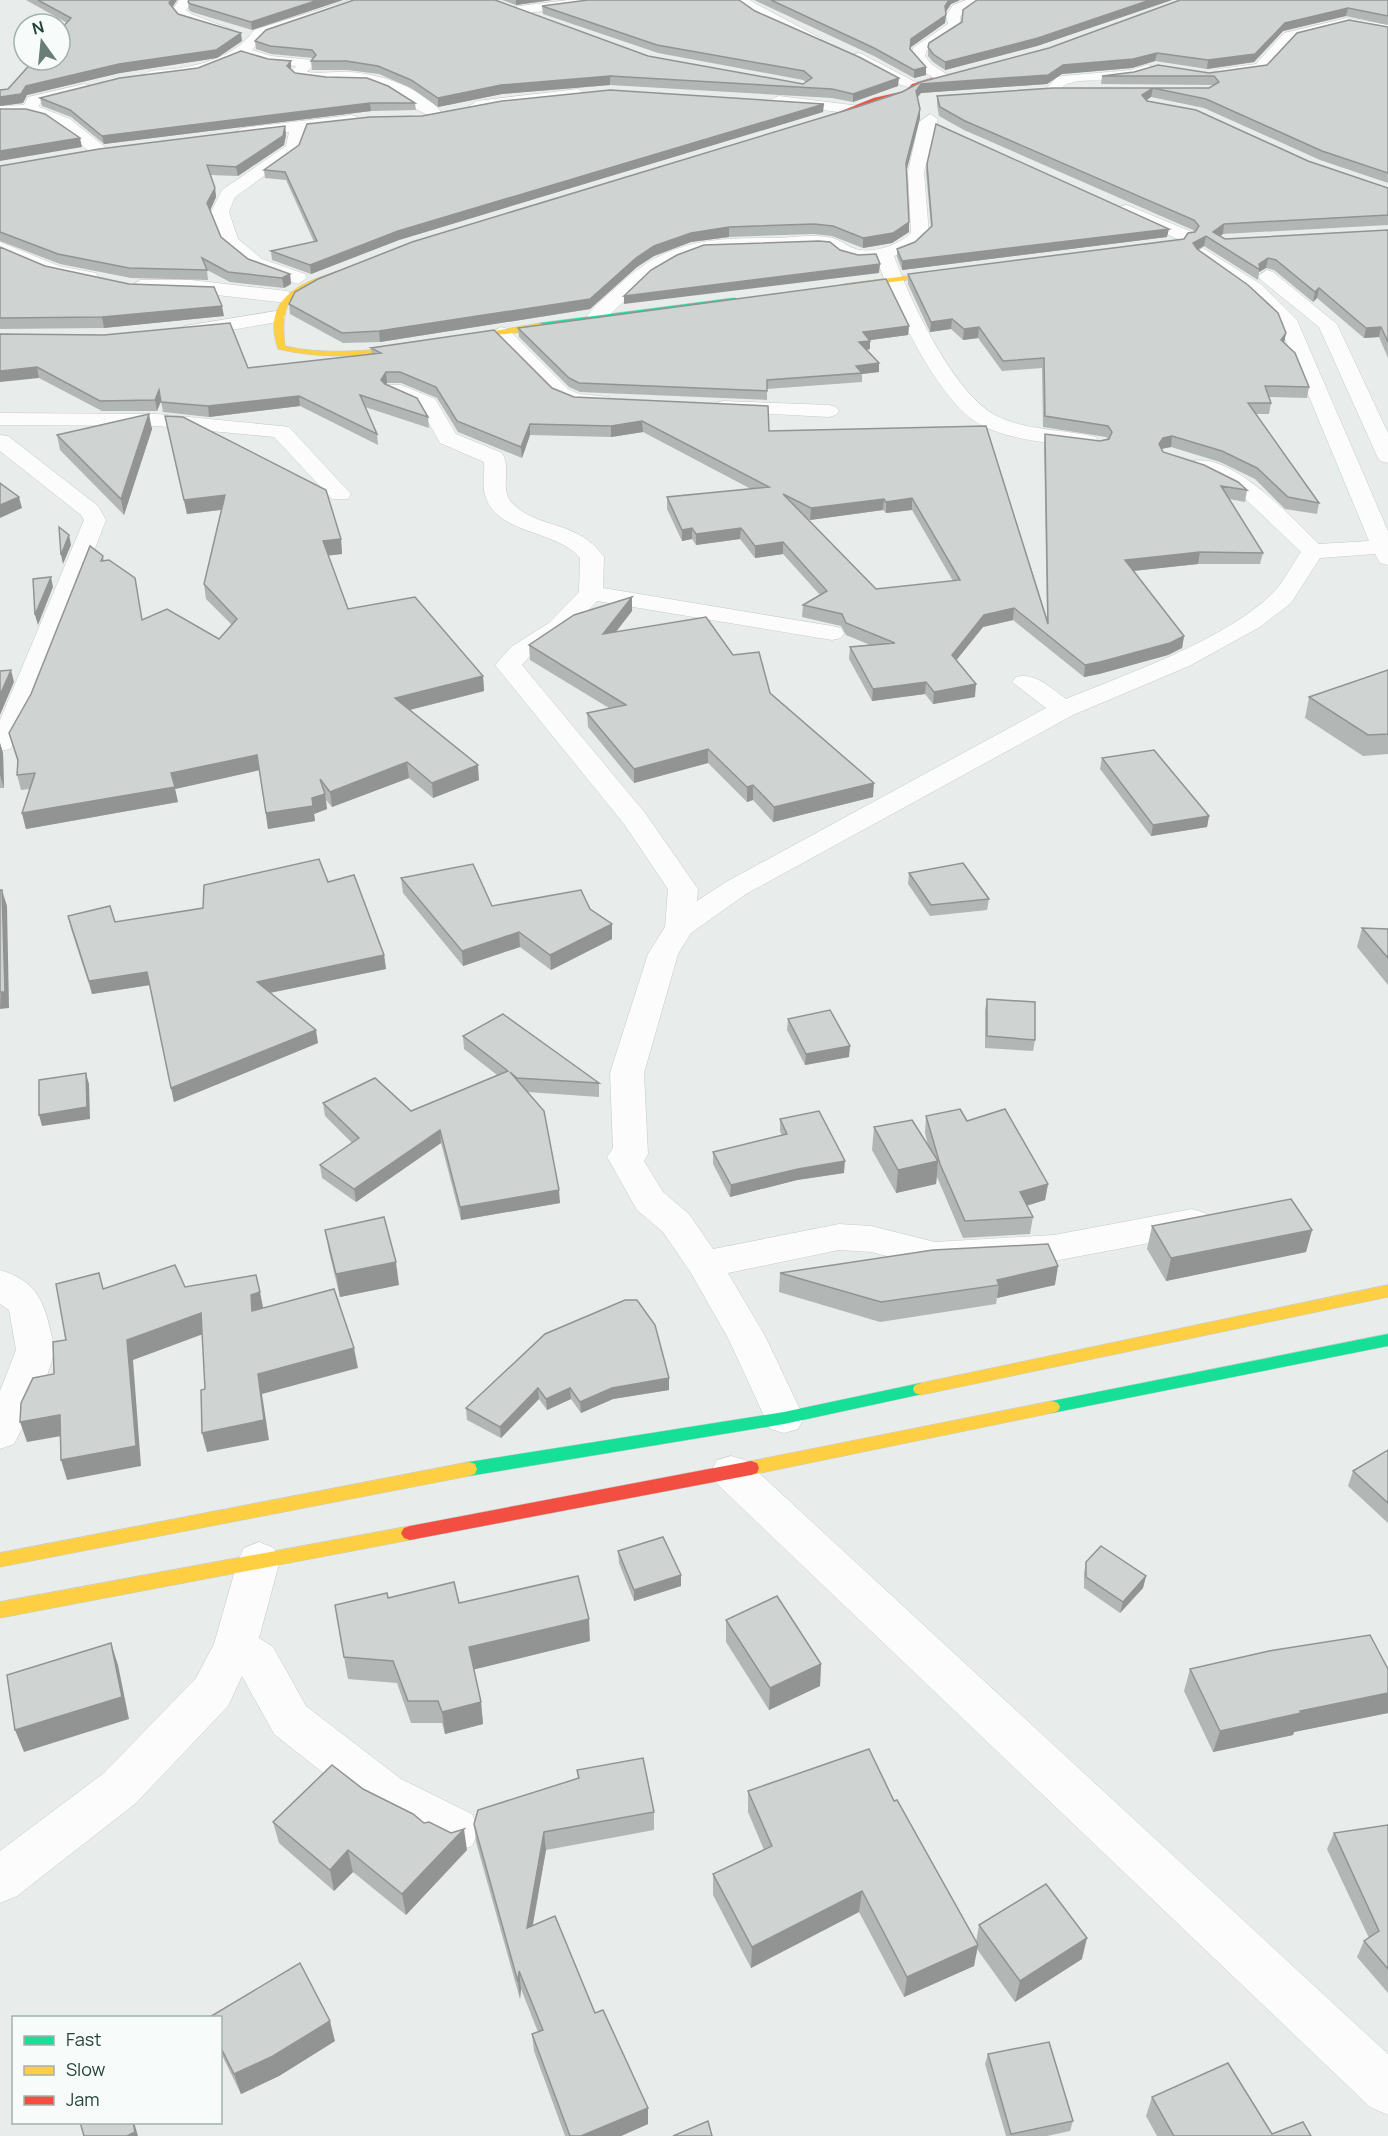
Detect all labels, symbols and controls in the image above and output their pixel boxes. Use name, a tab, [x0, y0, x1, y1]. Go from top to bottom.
north arrow	[12, 12, 72, 72]
text: N	[30, 15, 47, 40]
legend	[12, 2016, 222, 2124]
text: Fast	[66, 2027, 101, 2051]
text: Slow	[66, 2057, 106, 2081]
text: Jam	[66, 2087, 100, 2111]

